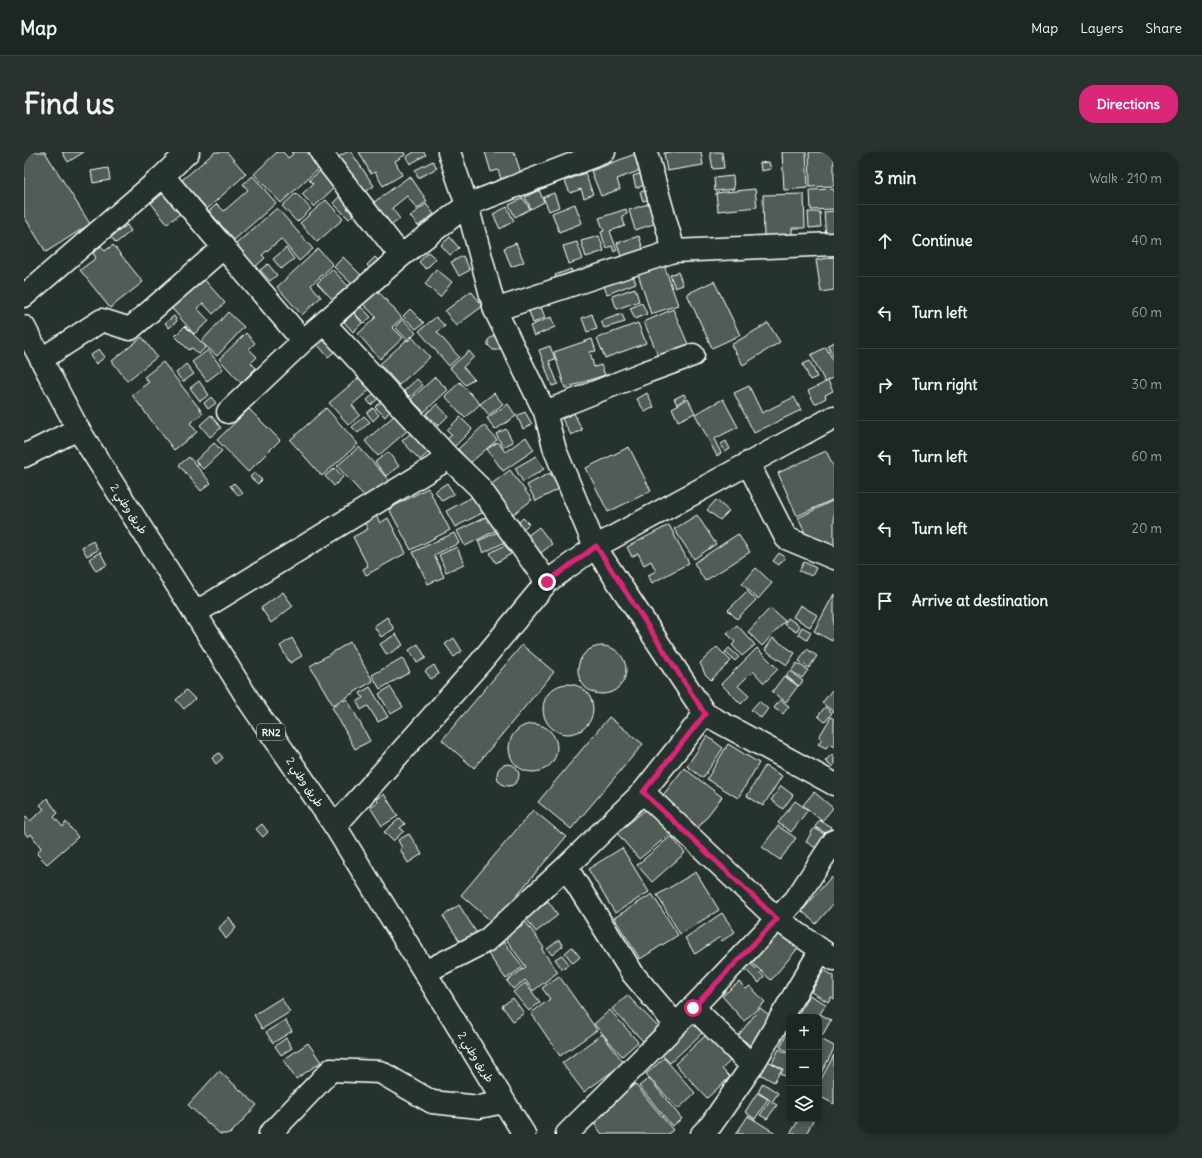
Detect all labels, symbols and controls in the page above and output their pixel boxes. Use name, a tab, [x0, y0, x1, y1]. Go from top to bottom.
text: Map	[20, 16, 57, 40]
text: Map	[1031, 19, 1058, 37]
text: Layers	[1080, 19, 1123, 37]
text: Share	[1145, 19, 1182, 37]
button: Directions	[1079, 85, 1178, 123]
text: Find us	[24, 86, 115, 122]
text: 3 min	[874, 167, 916, 189]
text: Walk · 210 m	[1089, 170, 1162, 187]
icon: ahead	[874, 230, 896, 252]
text: Continue	[912, 231, 973, 250]
text: 40 m	[1131, 232, 1162, 249]
icon: left	[874, 302, 896, 324]
text: Turn left	[912, 303, 967, 322]
text: 60 m	[1131, 304, 1162, 321]
icon: right	[874, 374, 896, 396]
text: Turn right	[912, 375, 977, 394]
text: 30 m	[1132, 376, 1162, 393]
icon: left	[874, 446, 896, 468]
text: Turn left	[912, 447, 967, 466]
text: 60 m	[1131, 448, 1162, 465]
street label: طريق وطني 2	[104, 481, 151, 539]
icon: left	[874, 518, 896, 540]
text: Turn left	[912, 519, 967, 538]
text: 20 m	[1132, 520, 1162, 537]
route end	[538, 573, 556, 591]
icon: arrive	[874, 590, 896, 612]
text: Arrive at destination	[912, 591, 1048, 610]
road number: RN2	[257, 724, 285, 740]
street label: طريق وطني 2	[280, 754, 327, 812]
route start	[684, 999, 702, 1017]
map controls	[786, 1014, 822, 1122]
button: +	[786, 1014, 822, 1050]
street label: طريق وطني 2	[451, 1029, 497, 1087]
button: −	[786, 1050, 822, 1086]
button: layers	[786, 1086, 822, 1122]

